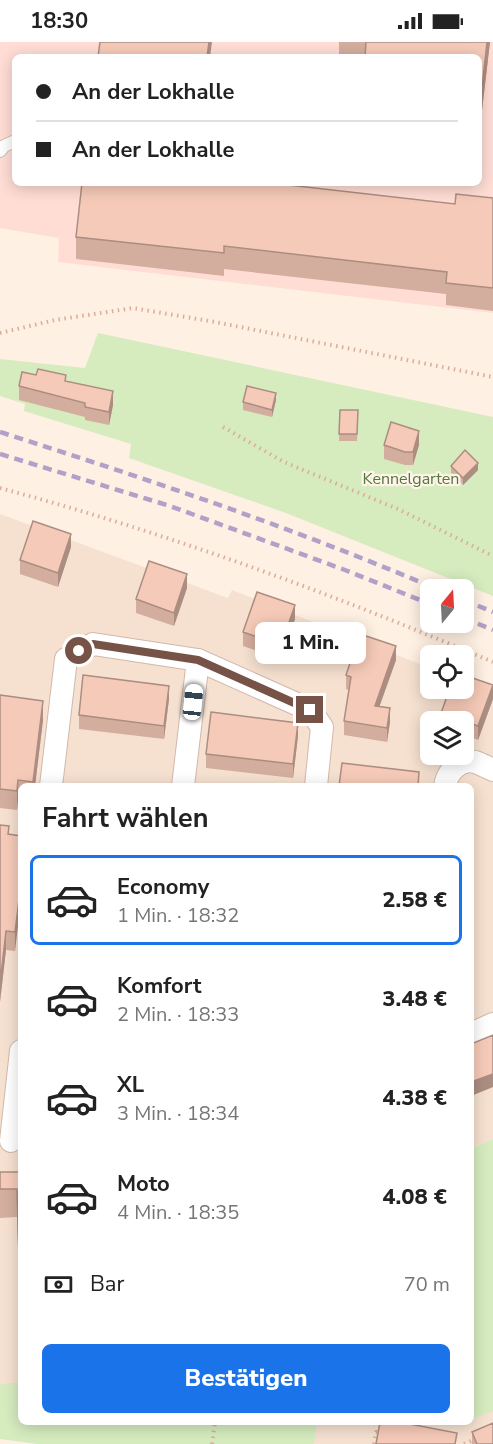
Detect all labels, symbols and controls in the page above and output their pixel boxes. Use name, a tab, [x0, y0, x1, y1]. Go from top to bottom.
text: 18:30	[30, 6, 88, 36]
text: An der Lokhalle	[72, 77, 234, 107]
text: An der Lokhalle	[72, 135, 234, 165]
park label: Kennelgarten	[363, 468, 459, 490]
north arrow	[420, 579, 474, 633]
map controls	[420, 579, 474, 765]
callout: 1 Min.	[254, 623, 366, 665]
text: 1 Min.	[282, 629, 339, 656]
route start	[65, 637, 92, 664]
button: locate	[420, 645, 474, 699]
car	[182, 683, 204, 721]
route end	[296, 696, 323, 723]
button: layers	[420, 711, 474, 765]
text: Fahrt wählen	[42, 800, 208, 837]
text: Economy	[117, 872, 209, 902]
icon: car	[45, 873, 99, 927]
text: 2.58 €	[382, 885, 447, 915]
text: 1 Min. · 18:32	[117, 902, 239, 929]
text: Komfort	[117, 971, 201, 1001]
icon: car	[45, 972, 99, 1026]
text: 3.48 €	[382, 984, 447, 1014]
text: 2 Min. · 18:33	[117, 1001, 239, 1028]
text: XL	[117, 1070, 144, 1100]
icon: car	[45, 1071, 99, 1125]
text: 4.38 €	[382, 1083, 447, 1113]
text: 3 Min. · 18:34	[117, 1100, 239, 1127]
text: Moto	[117, 1169, 170, 1199]
icon: car	[45, 1170, 99, 1224]
text: 4.08 €	[382, 1182, 447, 1212]
text: 4 Min. · 18:35	[117, 1199, 239, 1226]
icon: cash	[42, 1268, 75, 1301]
text: Bar	[90, 1269, 124, 1299]
text: 70 m	[404, 1271, 450, 1298]
button: Bestätigen	[42, 1344, 450, 1413]

